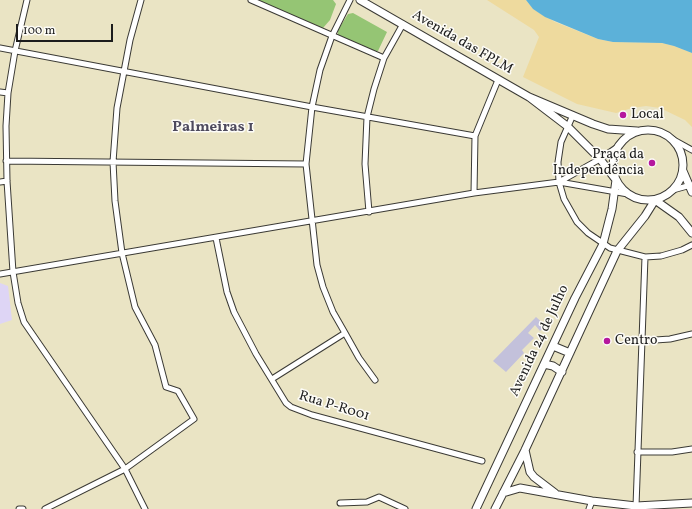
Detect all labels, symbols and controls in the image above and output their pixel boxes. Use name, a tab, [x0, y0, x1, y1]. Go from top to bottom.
street label: Avenida das FPLM	[409, 7, 515, 79]
scale bar	[18, 16, 115, 42]
text: 100 m	[23, 23, 55, 39]
place label: Local	[631, 107, 664, 123]
marker: Local	[618, 110, 628, 120]
district label: Palmeiras 1	[172, 119, 254, 137]
place label: Praça da Independência	[553, 147, 644, 180]
marker: Praça da Independência	[647, 158, 657, 168]
street label: Avenida 24 de Julho	[507, 283, 573, 399]
place label: Centro	[615, 333, 657, 349]
marker: Centro	[602, 336, 612, 346]
street label: Rua P-R001	[297, 388, 371, 426]

